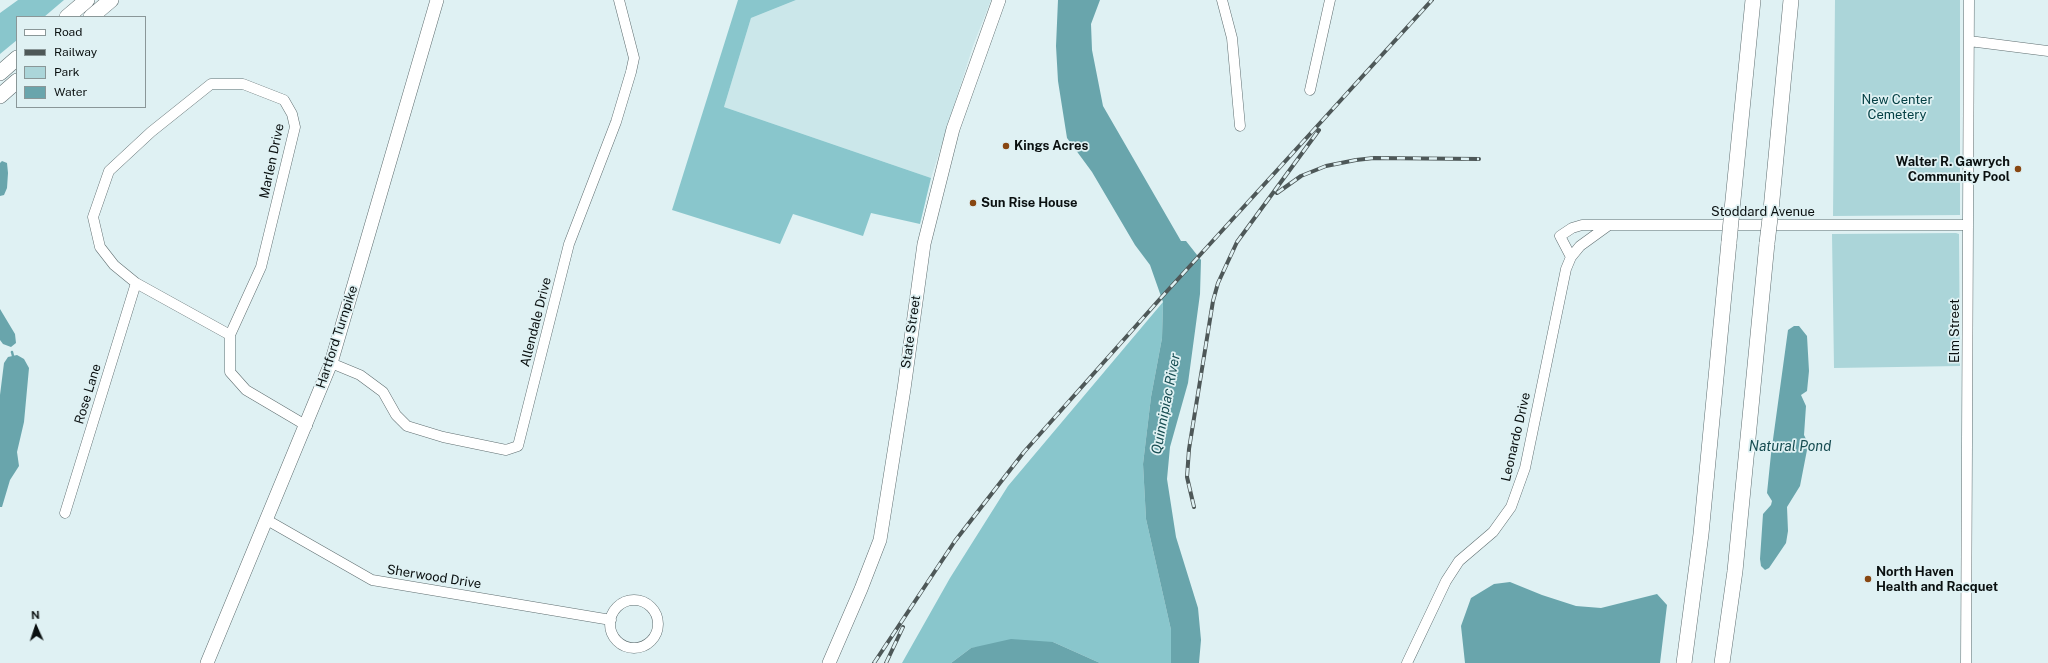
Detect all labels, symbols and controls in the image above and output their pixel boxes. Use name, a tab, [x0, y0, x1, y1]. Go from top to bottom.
legend	[16, 16, 146, 108]
text: Road	[54, 25, 82, 39]
text: Railway	[54, 45, 97, 59]
text: Park	[54, 65, 80, 79]
text: Water	[54, 85, 87, 99]
park label: New Center Cemetery	[1861, 92, 1933, 123]
street label: Marlen Drive	[256, 122, 288, 200]
place label: Kings Acres	[1014, 138, 1088, 154]
marker: Kings Acres	[1001, 141, 1011, 151]
place label: Walter R. Gawrych Community Pool	[1896, 154, 2010, 185]
marker: Walter R. Gawrych Community Pool	[2013, 164, 2023, 174]
place label: Sun Rise House	[981, 195, 1078, 211]
marker: Sun Rise House	[968, 198, 978, 208]
street label: Stoddard Avenue	[1711, 204, 1815, 220]
street label: Allendale Drive	[517, 276, 555, 368]
street label: Hartford Turnpike	[313, 283, 361, 391]
street label: State Street	[898, 294, 924, 370]
street label: Elm Street	[1947, 299, 1963, 363]
water label: Quinnipiac River	[1148, 352, 1184, 456]
street label: Rose Lane	[71, 362, 105, 426]
street label: Leonardo Drive	[1498, 391, 1534, 483]
water label: Natural Pond	[1749, 439, 1831, 455]
street label: Sherwood Drive	[386, 562, 482, 592]
place label: North Haven Health and Racquet	[1876, 564, 1998, 595]
marker: North Haven Health and Racquet	[1863, 574, 1873, 584]
north arrow	[16, 607, 56, 647]
text: N	[31, 609, 40, 621]

